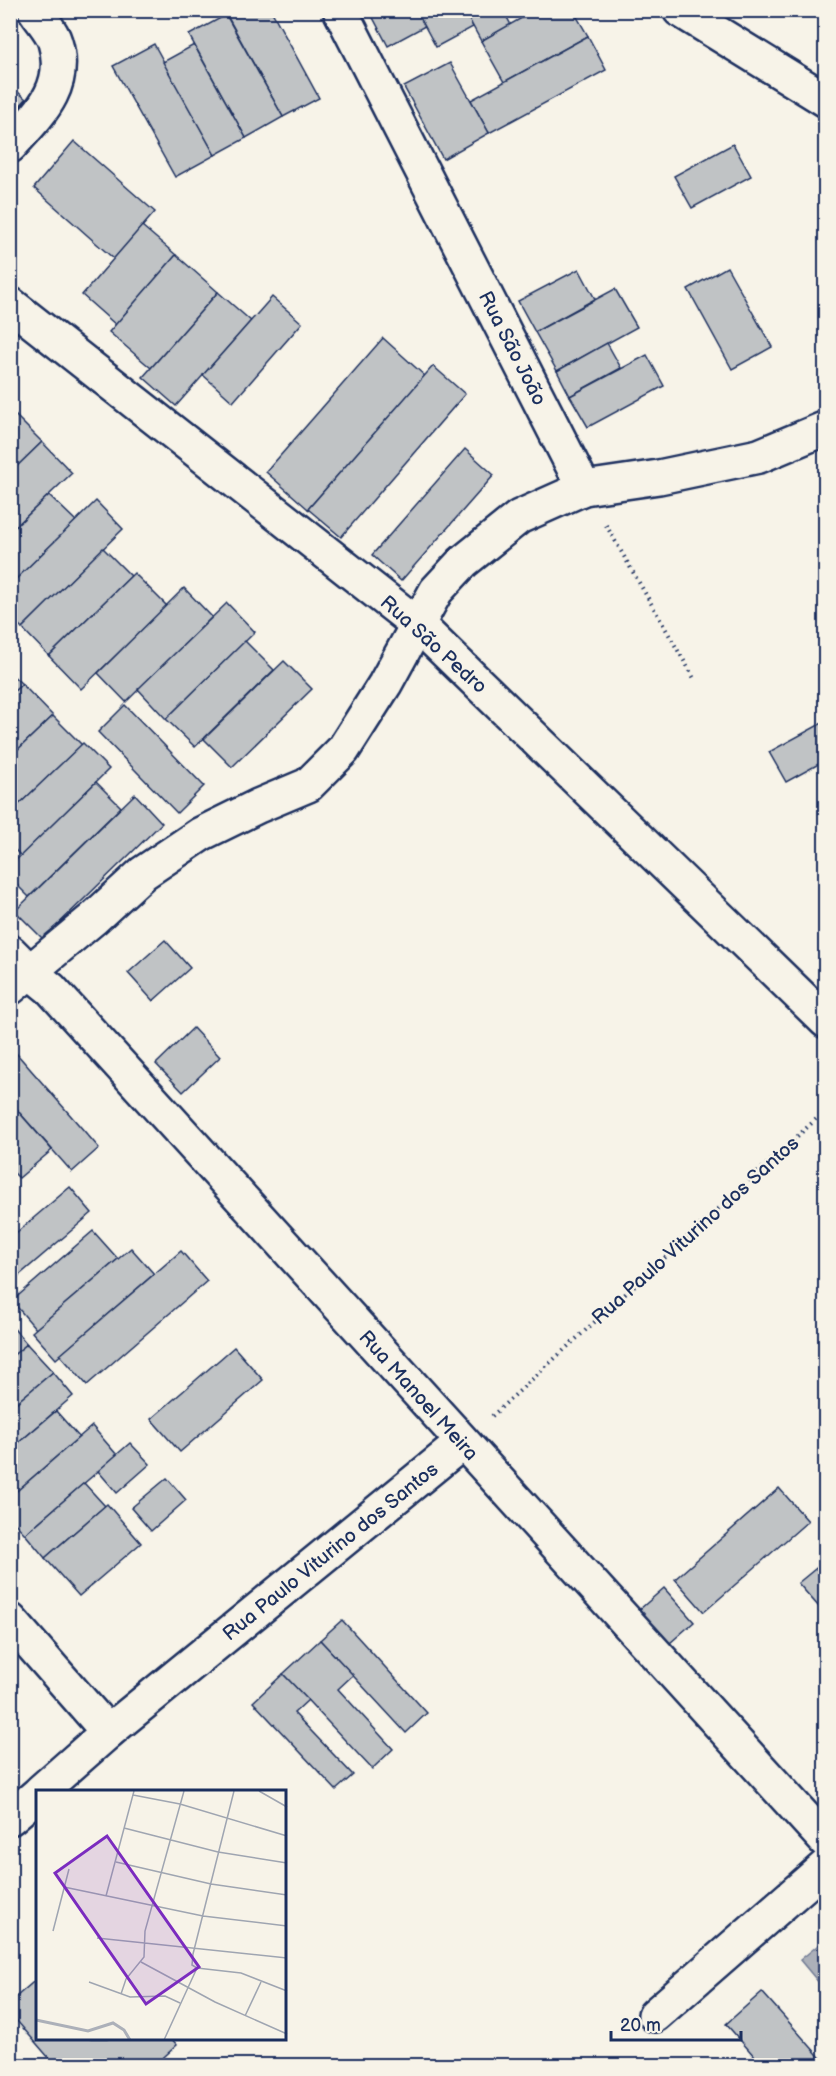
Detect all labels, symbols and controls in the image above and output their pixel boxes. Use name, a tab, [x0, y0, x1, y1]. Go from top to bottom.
street label: Rua São João	[473, 287, 551, 410]
street label: Rua São Pedro	[375, 591, 492, 699]
street label: Rua Paulo Viturino dos Santos	[587, 1131, 804, 1330]
street label: Rua Manoel Meira	[353, 1326, 483, 1466]
street label: Rua Paulo Viturino dos Santos	[218, 1457, 443, 1646]
inset map	[36, 1790, 286, 2040]
scale bar	[611, 2004, 742, 2042]
text: 20 m	[620, 2015, 661, 2036]

